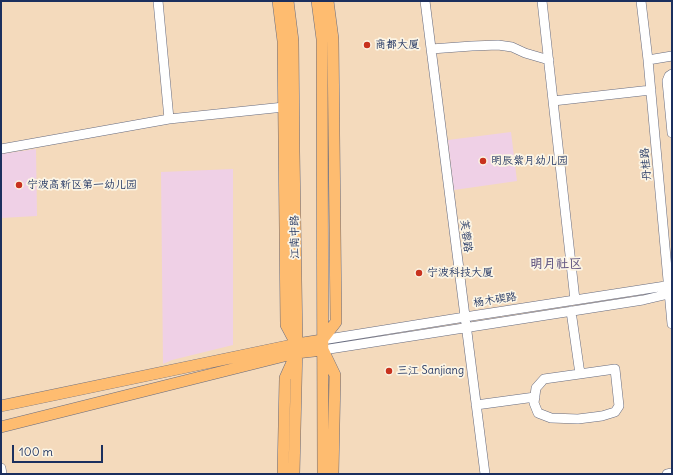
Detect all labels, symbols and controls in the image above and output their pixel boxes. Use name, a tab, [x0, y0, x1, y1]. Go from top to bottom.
place label: 商都大厦	[375, 38, 419, 52]
marker: 商都大厦	[362, 40, 372, 50]
street label: 丹桂路	[638, 147, 654, 181]
place label: 明辰紫月幼儿园	[491, 154, 568, 168]
marker: 明辰紫月幼儿园	[478, 156, 488, 166]
place label: 宁波高新区第一幼儿园	[27, 178, 137, 192]
marker: 宁波高新区第一幼儿园	[14, 180, 24, 190]
street label: 江南中路	[288, 215, 302, 259]
street label: 芙蓉路	[457, 219, 475, 253]
district label: 明月社区	[530, 256, 582, 272]
place label: 宁波科技大厦	[427, 266, 493, 280]
marker: 宁波科技大厦	[414, 268, 424, 278]
street label: 杨木碶路	[472, 290, 518, 310]
place label: 三江 Sanjiang	[397, 364, 464, 378]
marker: 三江 Sanjiang	[384, 366, 394, 376]
scale bar	[14, 437, 105, 463]
text: 100 m	[19, 444, 53, 459]

